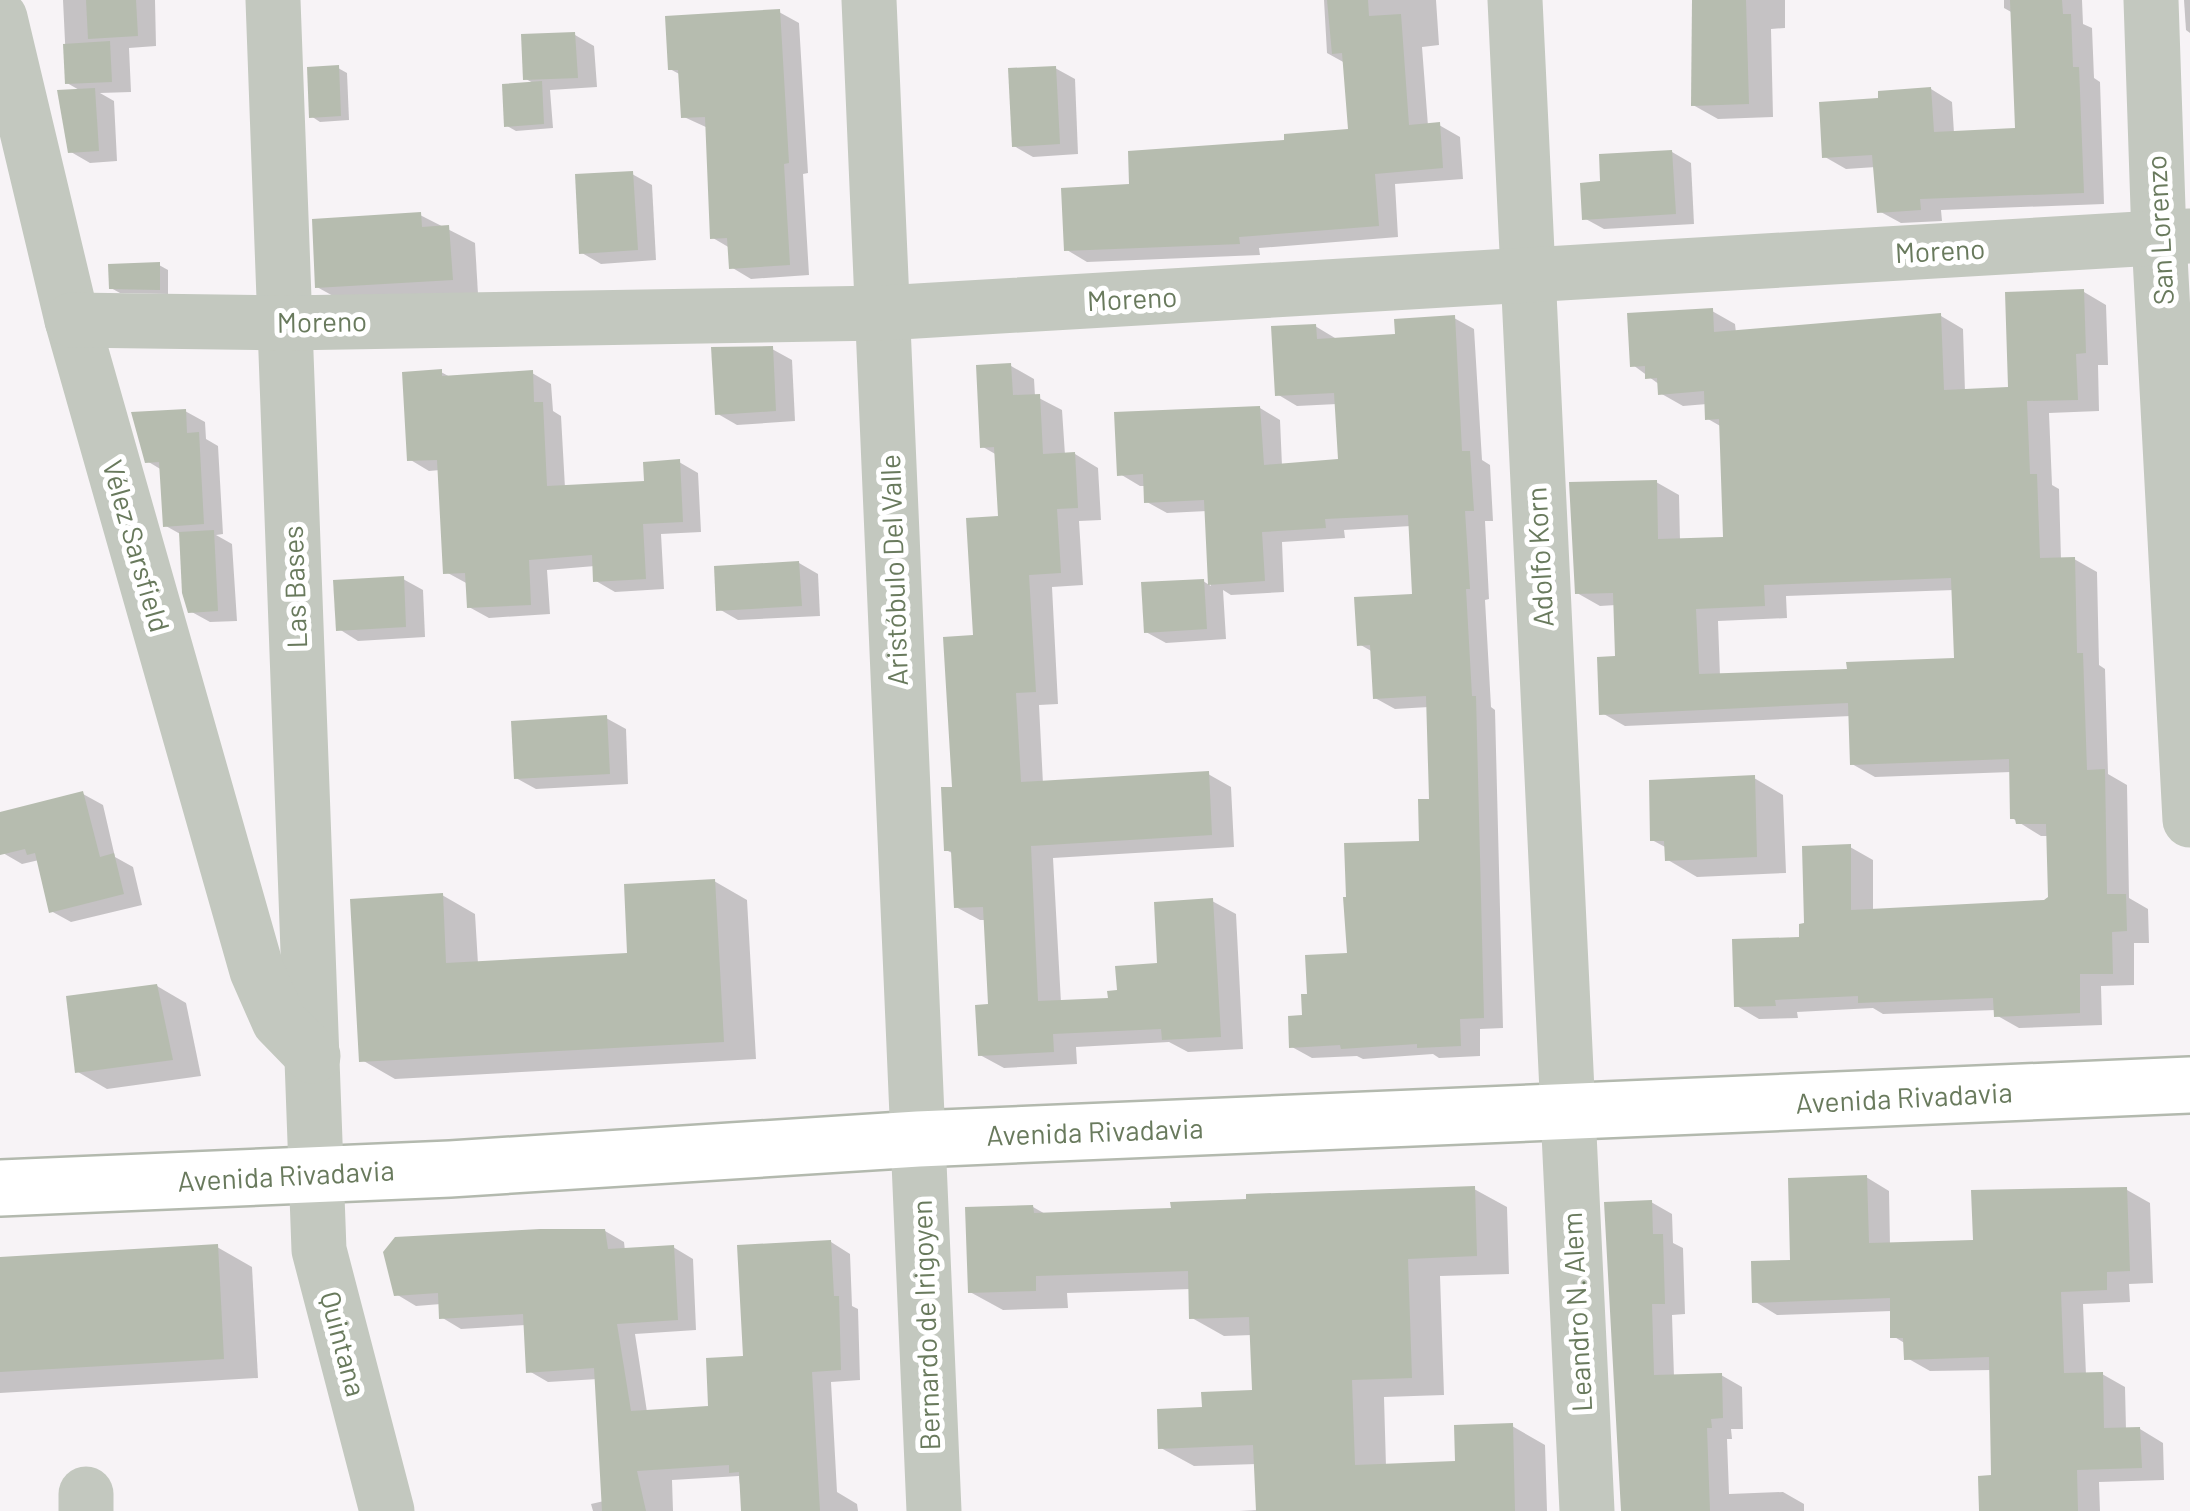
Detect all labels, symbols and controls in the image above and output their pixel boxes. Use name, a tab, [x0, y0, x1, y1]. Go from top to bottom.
street label: San Lorenzo	[2138, 154, 2180, 306]
street label: Moreno	[1894, 231, 1986, 269]
street label: Moreno	[1086, 279, 1178, 317]
street label: Moreno	[276, 303, 367, 339]
street label: Aristóbulo Del Valle	[872, 454, 914, 686]
street label: Vélez Sarsfield	[96, 456, 178, 636]
street label: Adolfo Korn	[1518, 486, 1560, 628]
street label: Las Bases	[275, 525, 313, 649]
street label: Avenida Rivadavia	[1795, 1074, 2013, 1120]
street label: Avenida Rivadavia	[986, 1110, 1204, 1152]
street label: Avenida Rivadavia	[177, 1152, 395, 1198]
street label: Bernardo de Irigoyen	[904, 1199, 946, 1451]
street label: Leandro N. Alem	[1554, 1211, 1598, 1413]
street label: Quintana	[314, 1288, 374, 1400]

